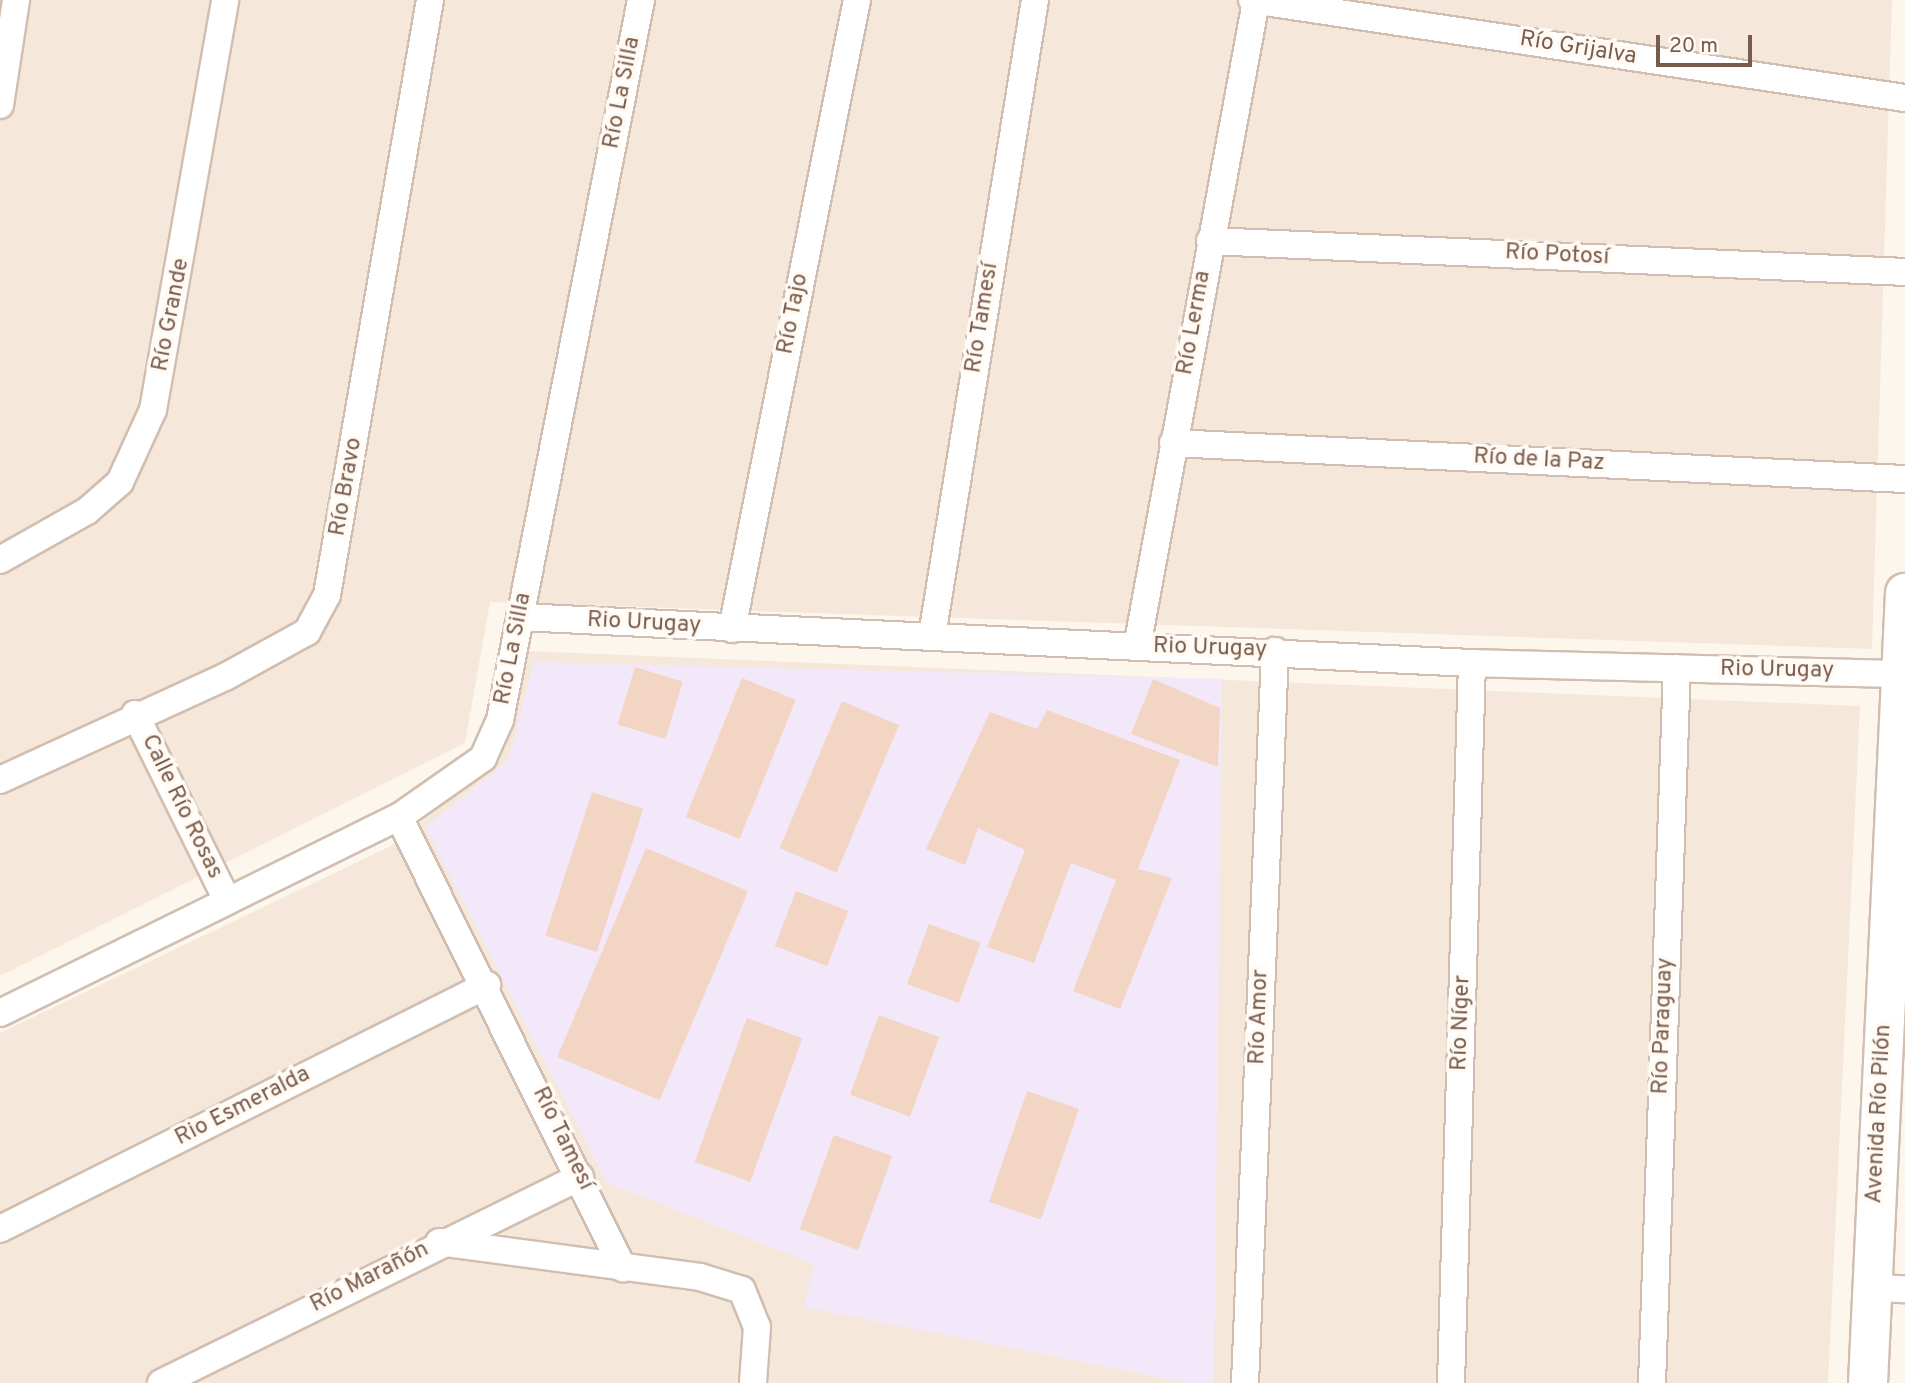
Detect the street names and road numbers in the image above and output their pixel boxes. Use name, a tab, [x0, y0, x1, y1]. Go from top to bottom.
street label: Río Grijalva	[1518, 26, 1638, 72]
street label: Río La Silla	[599, 35, 647, 151]
street label: Río Potosí	[1504, 239, 1610, 273]
street label: Río Grande	[148, 256, 196, 374]
street label: Río Tamesí	[961, 260, 1005, 376]
street label: Río Lerma	[1172, 269, 1218, 377]
street label: Río Tajo	[773, 271, 815, 357]
street label: Río Bravo	[325, 436, 369, 538]
street label: Río de la Paz	[1473, 444, 1605, 478]
street label: Río La Silla	[490, 591, 538, 707]
street label: Rio Urugay	[586, 607, 702, 641]
street label: Rio Urugay	[1153, 633, 1267, 665]
street label: Rio Urugay	[1720, 656, 1834, 686]
street label: Calle Río Rosas	[134, 730, 228, 884]
street label: Río Paraguay	[1648, 957, 1680, 1095]
street label: Río Amor	[1245, 968, 1275, 1066]
street label: Río Níger	[1447, 975, 1477, 1071]
street label: Avenida Río Pilón	[1862, 1024, 1898, 1204]
street label: Rio Esmeralda	[171, 1061, 315, 1153]
street label: Río Tamesí	[525, 1082, 599, 1196]
street label: Río Marañón	[306, 1236, 434, 1320]

